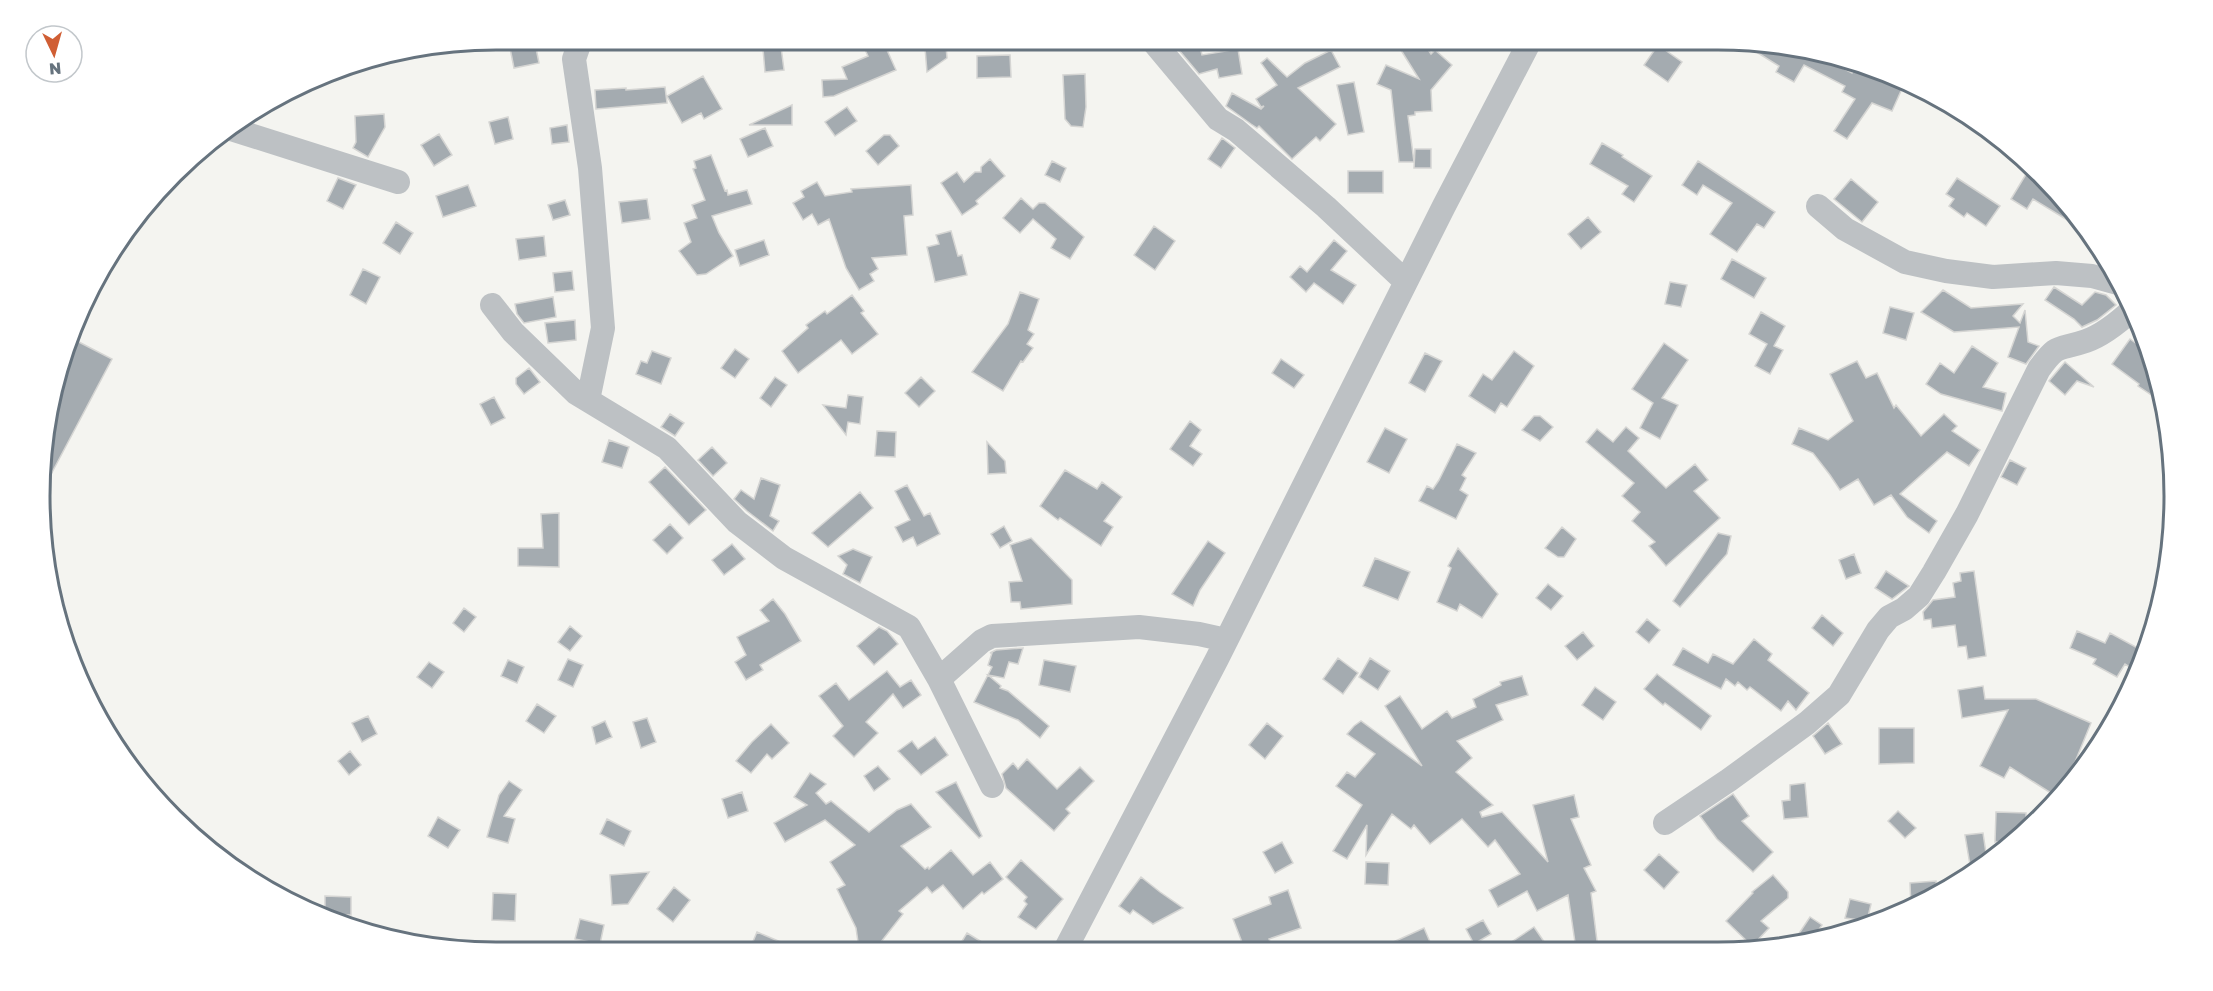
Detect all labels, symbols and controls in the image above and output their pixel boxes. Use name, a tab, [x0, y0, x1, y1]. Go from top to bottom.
north arrow	[24, 24, 84, 84]
text: N	[48, 58, 62, 79]

